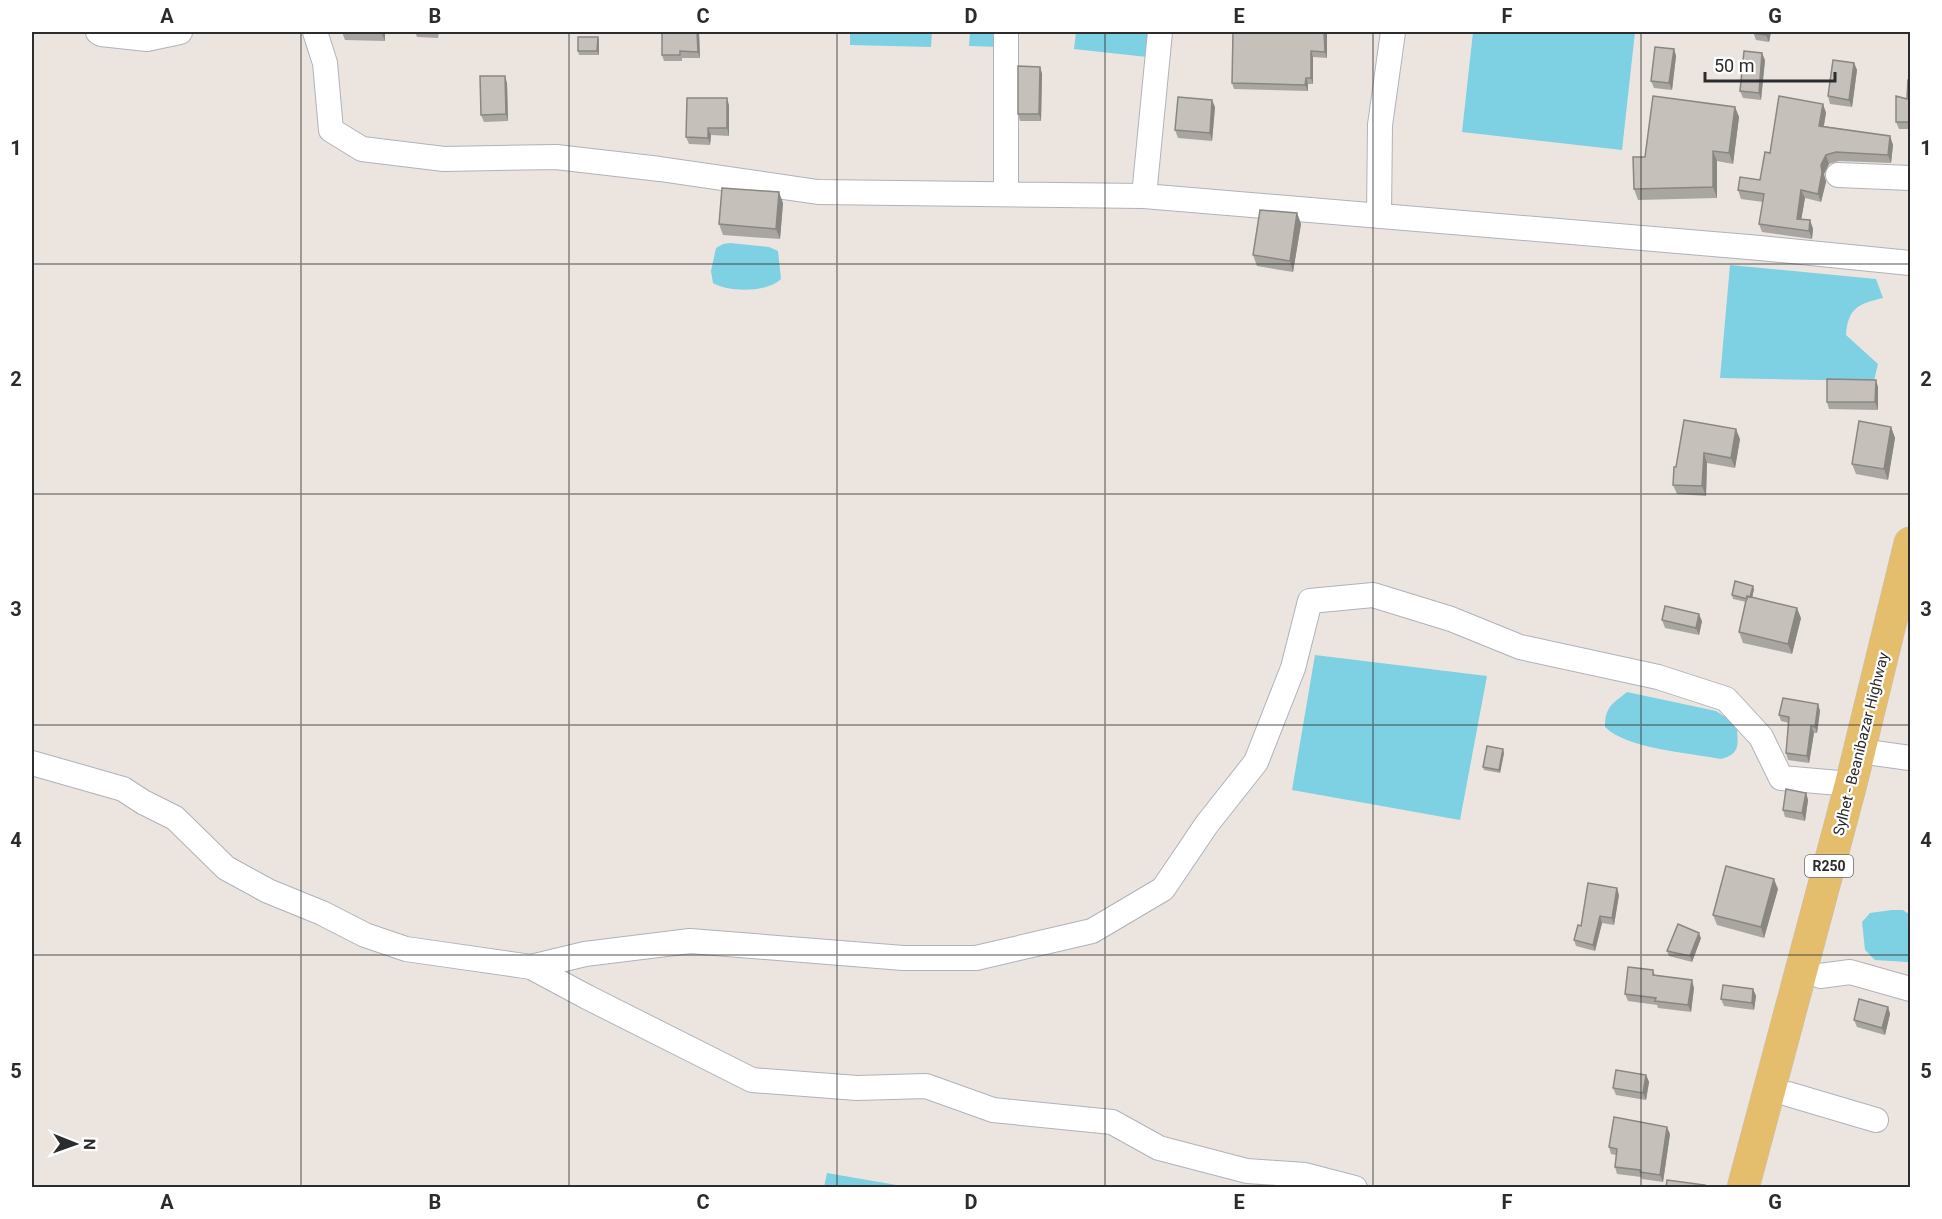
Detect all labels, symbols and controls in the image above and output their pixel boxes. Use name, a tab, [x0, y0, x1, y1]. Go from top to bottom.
text: A	[160, 4, 174, 28]
text: B	[429, 4, 441, 28]
text: C	[696, 4, 710, 28]
text: D	[965, 4, 978, 28]
text: E	[1233, 4, 1245, 28]
text: F	[1502, 4, 1513, 28]
text: G	[1768, 4, 1782, 28]
scale bar	[1705, 45, 1836, 83]
text: 50 m	[1714, 55, 1754, 76]
text: 1	[10, 136, 22, 160]
text: 1	[1920, 136, 1932, 160]
text: 2	[10, 367, 22, 391]
text: 2	[1920, 367, 1932, 391]
text: 3	[10, 597, 22, 621]
text: 3	[1920, 597, 1932, 621]
street label: Sylhet - Beanibazar Highway	[1830, 651, 1892, 837]
text: 4	[10, 828, 22, 852]
text: 4	[1920, 828, 1932, 852]
road number: R250	[1805, 855, 1853, 877]
text: 5	[10, 1059, 22, 1083]
text: 5	[1920, 1059, 1932, 1083]
north arrow	[45, 1114, 105, 1174]
text: N	[80, 1138, 99, 1150]
text: A	[160, 1190, 174, 1214]
text: B	[429, 1190, 441, 1214]
text: C	[696, 1190, 710, 1214]
text: D	[965, 1190, 978, 1214]
text: E	[1233, 1190, 1245, 1214]
text: F	[1502, 1190, 1513, 1214]
text: G	[1768, 1190, 1782, 1214]

